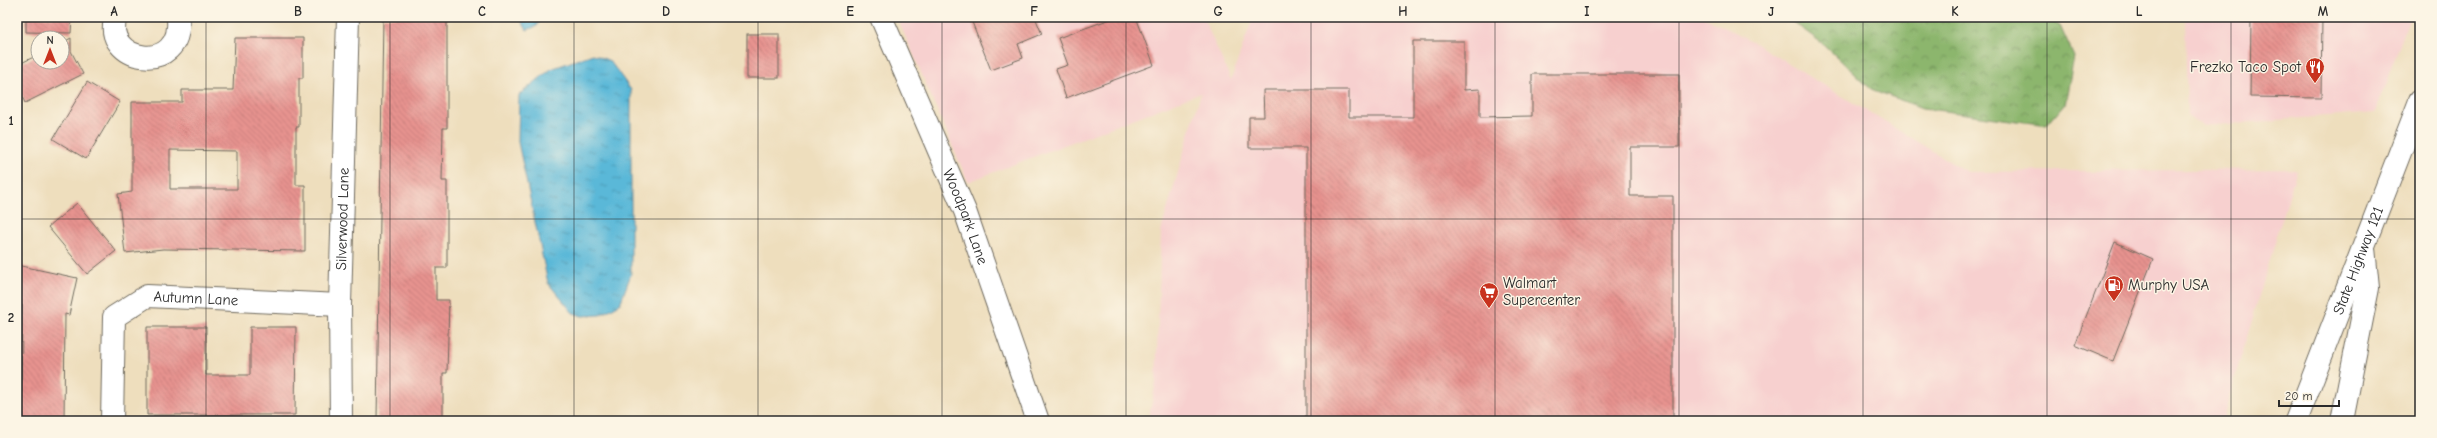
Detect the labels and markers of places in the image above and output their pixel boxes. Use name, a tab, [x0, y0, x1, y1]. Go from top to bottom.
restaurant icon: Frezko Taco Spot	[2304, 56, 2326, 84]
place label: Frezko Taco Spot	[2190, 58, 2302, 76]
place label: Walmart Supercenter	[1503, 274, 1580, 309]
fuel station icon: Murphy USA	[2103, 274, 2125, 302]
place label: Murphy USA	[2128, 276, 2210, 294]
supermarket icon: Walmart Supercenter	[1478, 281, 1500, 309]

